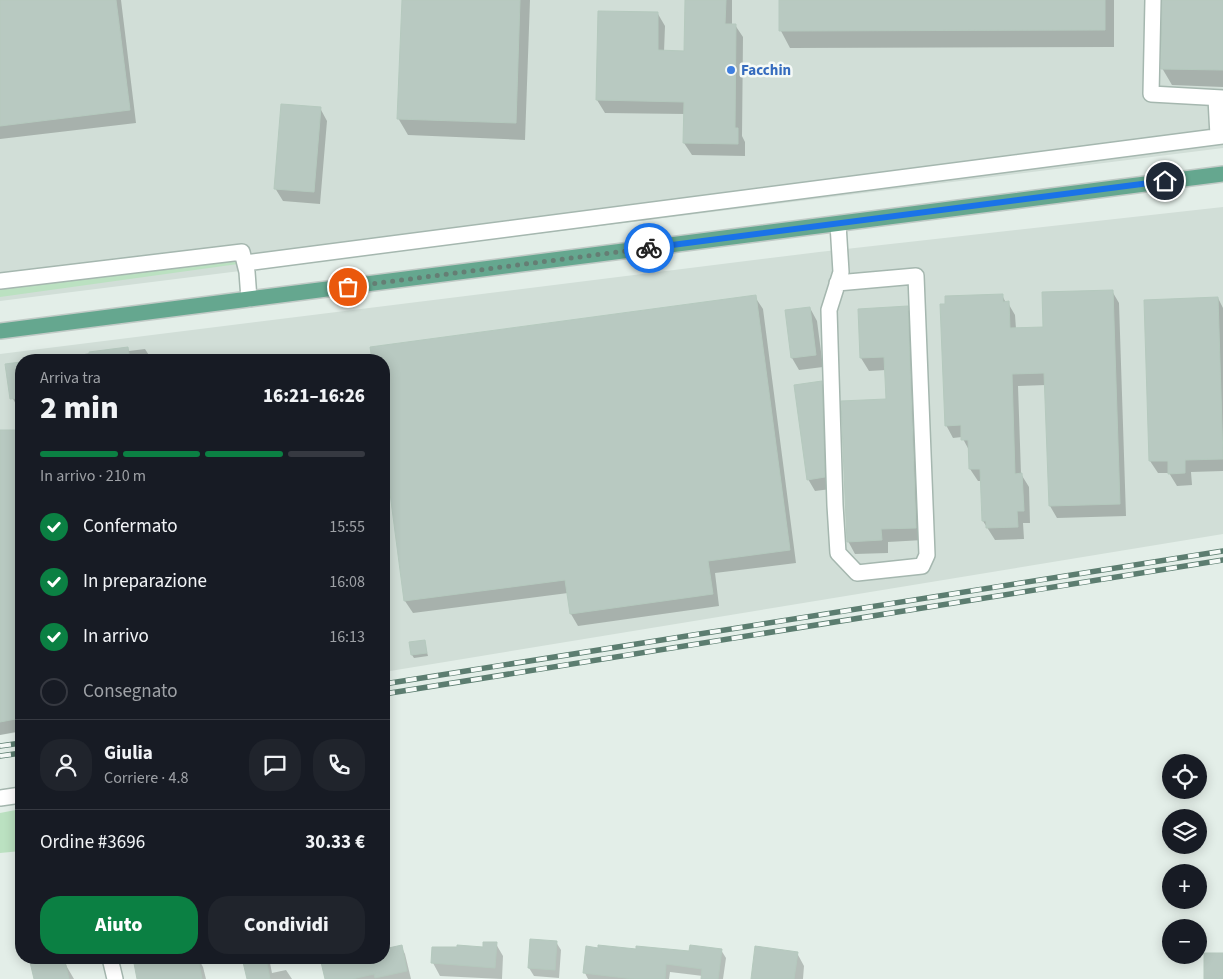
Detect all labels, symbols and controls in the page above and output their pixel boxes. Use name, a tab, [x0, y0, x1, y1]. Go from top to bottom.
place label: Facchin	[741, 60, 791, 81]
marker: Facchin	[725, 64, 737, 76]
pin	[1144, 160, 1186, 202]
icon: home	[1151, 167, 1179, 195]
courier	[624, 223, 674, 273]
icon: bike	[635, 234, 663, 262]
pin	[327, 266, 369, 308]
icon: bag	[334, 273, 362, 301]
text: Arriva tra	[40, 367, 101, 389]
text: 16:21–16:26	[263, 383, 365, 410]
text: 2 min	[40, 385, 119, 431]
text: In arrivo · 210 m	[40, 465, 146, 487]
icon: check	[40, 513, 68, 541]
text: Confermato	[83, 513, 177, 540]
text: 15:55	[329, 516, 365, 538]
icon: check	[40, 568, 68, 596]
text: In preparazione	[83, 568, 207, 595]
text: 16:08	[329, 571, 365, 593]
icon: check	[40, 623, 68, 651]
text: In arrivo	[83, 623, 149, 650]
text: 16:13	[329, 626, 365, 648]
text: Consegnato	[83, 678, 177, 705]
button: person	[40, 739, 92, 791]
button: chat	[249, 739, 301, 791]
button: phone	[313, 739, 365, 791]
text: Giulia	[104, 740, 153, 767]
map controls	[1162, 754, 1207, 964]
button: locate	[1162, 754, 1207, 799]
text: Corriere · 4.8	[104, 767, 188, 789]
button: layers	[1162, 809, 1207, 854]
text: Ordine #3696	[40, 829, 145, 856]
text: 30.33 €	[305, 829, 365, 856]
button: +	[1162, 864, 1207, 909]
button: Aiuto	[40, 896, 198, 954]
button: Condividi	[208, 896, 365, 954]
button: −	[1162, 919, 1207, 964]

